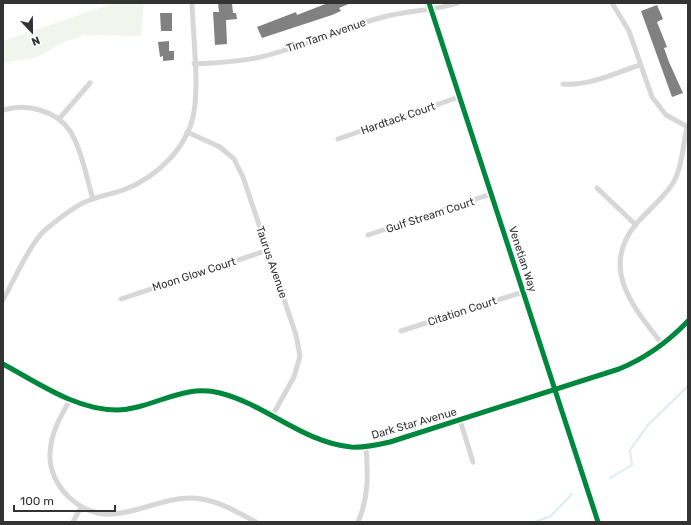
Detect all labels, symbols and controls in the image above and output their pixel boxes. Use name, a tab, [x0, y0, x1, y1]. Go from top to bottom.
north arrow	[12, 12, 52, 52]
street label: Tim Tam Avenue	[285, 16, 368, 55]
text: N	[29, 33, 42, 48]
street label: Hardtack Court	[359, 99, 438, 137]
street label: Gulf Stream Court	[384, 195, 477, 236]
street label: Taurus Avenue	[253, 224, 290, 300]
street label: Venetian Way	[506, 225, 539, 294]
street label: Moon Glow Court	[151, 255, 238, 294]
street label: Citation Court	[426, 294, 499, 329]
street label: Dark Star Avenue	[370, 405, 458, 442]
scale bar	[14, 487, 115, 513]
text: 100 m	[20, 494, 54, 508]

